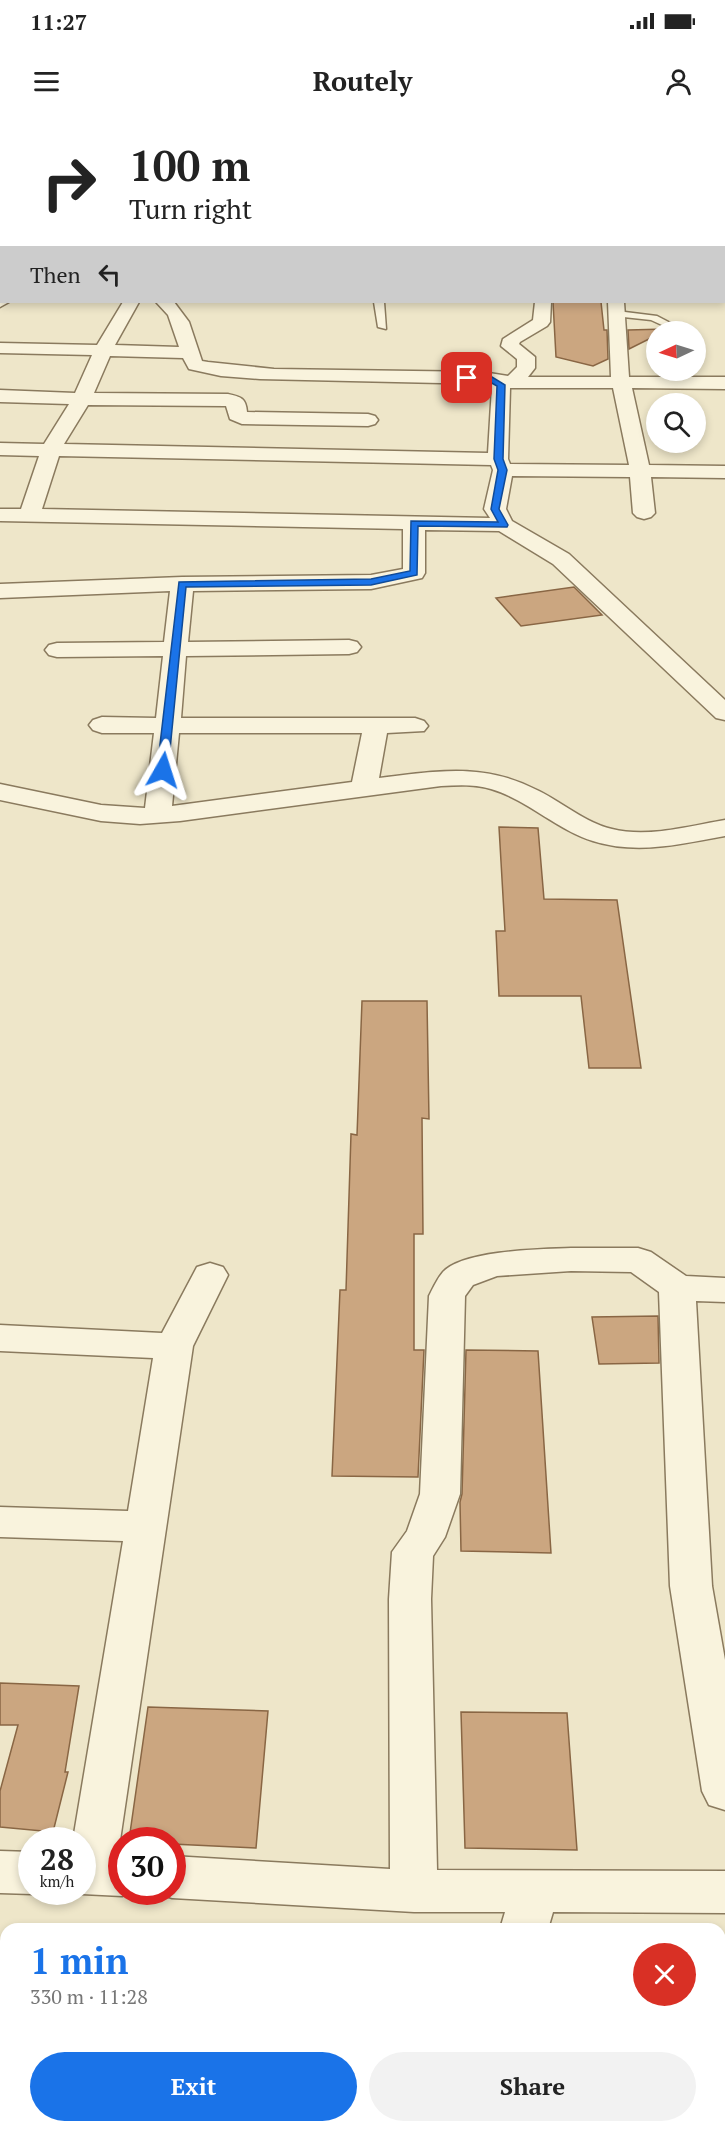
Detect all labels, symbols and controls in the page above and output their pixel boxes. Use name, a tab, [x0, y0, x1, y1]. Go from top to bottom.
text: 11:27	[30, 7, 87, 36]
text: Routely	[313, 63, 412, 99]
icon: menu	[30, 65, 63, 98]
icon: person	[662, 65, 695, 98]
text: 100 m	[129, 137, 250, 193]
icon: right	[30, 144, 108, 222]
text: Turn right	[129, 191, 252, 227]
icon: left	[93, 258, 126, 291]
text: Then	[30, 260, 81, 289]
north arrow	[646, 321, 706, 381]
map controls	[646, 321, 706, 453]
pin	[441, 352, 492, 403]
icon: arrive	[450, 361, 483, 394]
button: search	[646, 393, 706, 453]
position arrow	[131, 738, 195, 802]
speed limit sign: 30	[108, 1827, 186, 1905]
text: 28	[40, 1839, 74, 1879]
text: km/h	[40, 1871, 74, 1891]
text: 1 min	[30, 1937, 128, 1984]
button: close	[633, 1943, 696, 2006]
text: 330 m · 11:28	[30, 1983, 148, 2010]
button: Exit	[30, 2052, 357, 2121]
button: Share	[369, 2052, 696, 2121]

